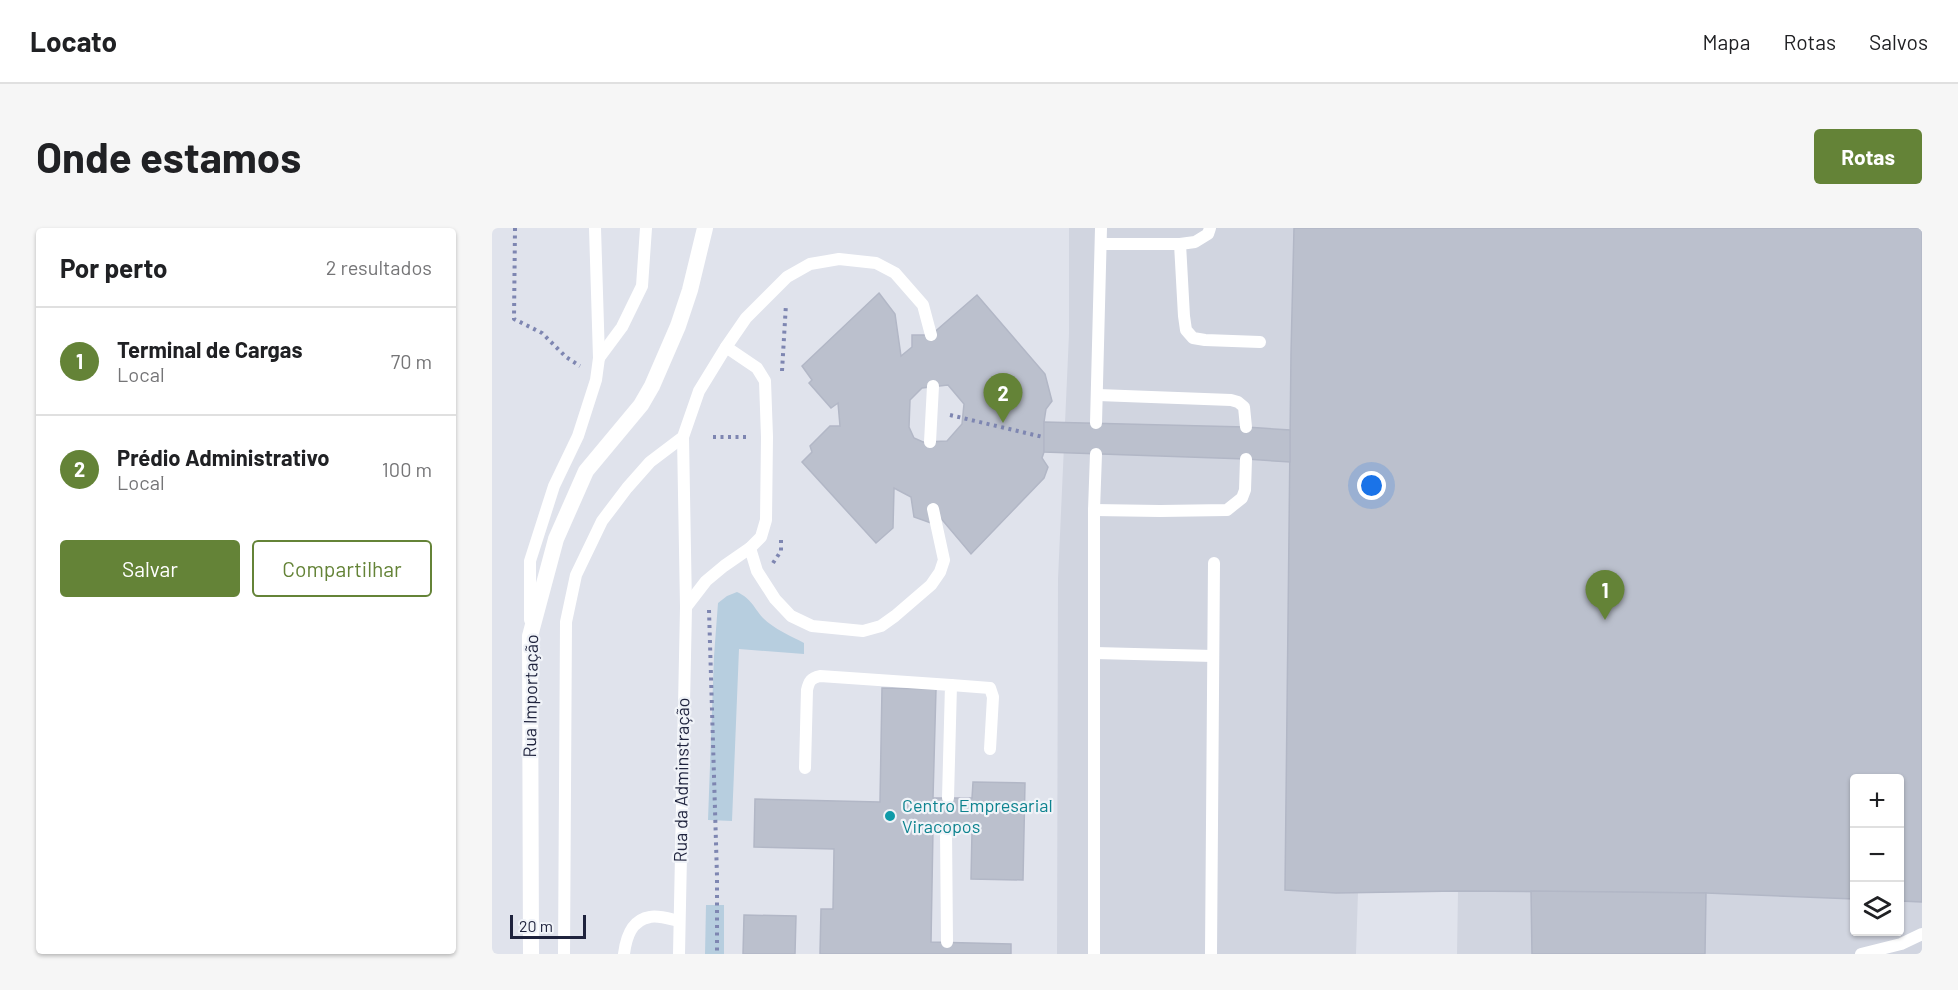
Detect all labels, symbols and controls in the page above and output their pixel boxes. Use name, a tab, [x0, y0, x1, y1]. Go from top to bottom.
text: Locato	[30, 24, 117, 58]
text: Mapa	[1702, 29, 1750, 54]
text: Rotas	[1783, 29, 1836, 54]
text: Salvos	[1869, 29, 1928, 54]
button: Rotas	[1814, 129, 1922, 184]
text: Onde estamos	[36, 131, 301, 181]
text: Por perto	[60, 252, 168, 283]
text: 2 resultados	[326, 255, 432, 279]
text: Terminal de Cargas	[117, 336, 302, 362]
text: 1	[76, 349, 83, 373]
text: 70 m	[391, 349, 432, 373]
text: Local	[117, 362, 164, 386]
pin: 2	[984, 374, 1022, 423]
text: Prédio Administrativo	[117, 444, 329, 470]
text: 2	[74, 457, 85, 481]
text: 100 m	[382, 457, 432, 481]
text: Local	[117, 470, 164, 494]
your location	[1357, 471, 1386, 500]
button: Salvar	[60, 540, 240, 597]
button: Compartilhar	[252, 540, 432, 597]
pin: 1	[1586, 570, 1624, 620]
street label: Rua Importação	[518, 634, 542, 758]
street label: Rua da Adminstração	[669, 697, 693, 863]
map controls	[1850, 774, 1904, 936]
button: +	[1850, 774, 1904, 828]
place label: Centro Empresarial Viracopos	[902, 794, 1053, 837]
marker: Centro Empresarial Viracopos	[883, 809, 897, 823]
button: −	[1850, 828, 1904, 882]
button: layers	[1850, 882, 1904, 936]
scale bar	[510, 912, 586, 940]
text: 20 m	[519, 916, 553, 935]

